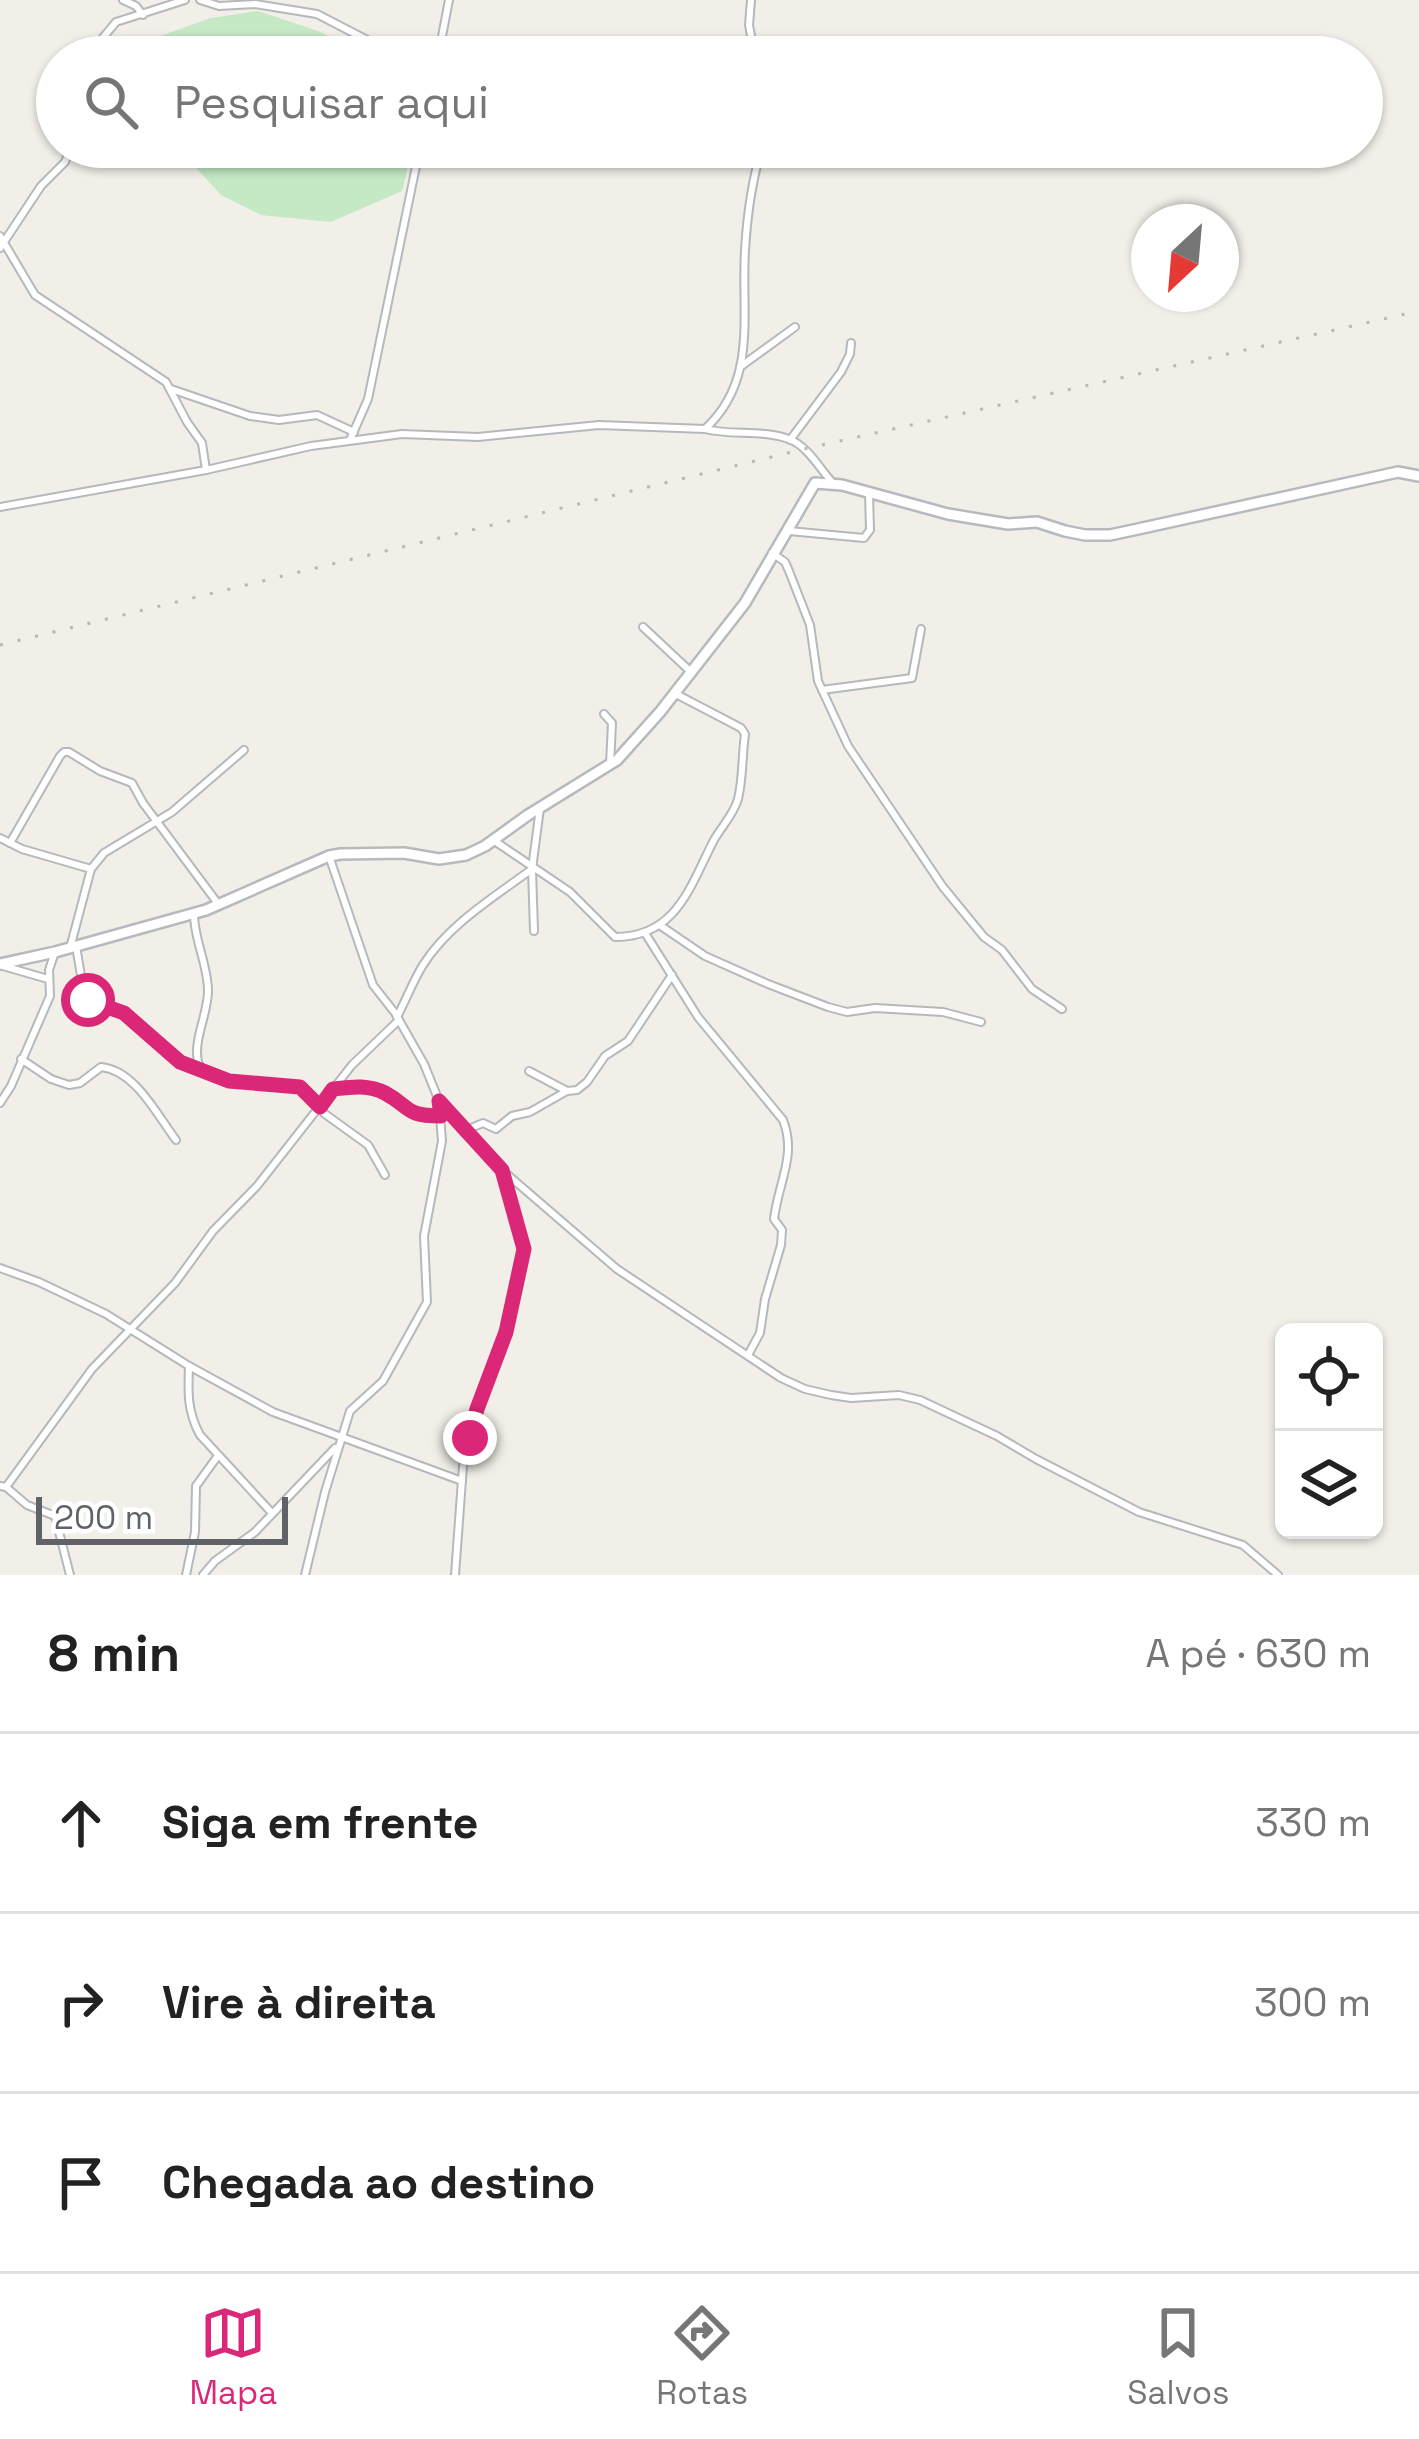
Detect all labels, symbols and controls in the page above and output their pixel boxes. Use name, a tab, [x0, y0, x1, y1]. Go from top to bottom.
search box	[36, 36, 1383, 168]
icon: search	[78, 69, 144, 135]
text: Pesquisar aqui	[174, 74, 489, 131]
north arrow	[1131, 204, 1239, 312]
route start	[61, 973, 115, 1027]
map controls	[1275, 1323, 1383, 1539]
button: locate	[1275, 1323, 1383, 1431]
route end	[443, 1411, 497, 1465]
button: layers	[1275, 1431, 1383, 1539]
scale bar	[36, 1491, 288, 1544]
text: 200 m	[54, 1497, 153, 1539]
text: 8 min	[48, 1621, 180, 1686]
text: A pé · 630 m	[1145, 1629, 1371, 1678]
icon: ahead	[48, 1790, 114, 1856]
text: Siga em frente	[162, 1794, 479, 1851]
text: 330 m	[1255, 1798, 1371, 1847]
icon: right	[48, 1970, 114, 2036]
text: Vire à direita	[162, 1974, 436, 2031]
text: 300 m	[1254, 1978, 1371, 2027]
icon: arrive	[48, 2150, 114, 2216]
text: Chegada ao destino	[162, 2154, 595, 2211]
tab: Mapa	[190, 2300, 277, 2414]
tab: Rotas	[656, 2300, 748, 2414]
tab: Salvos	[1127, 2300, 1229, 2414]

